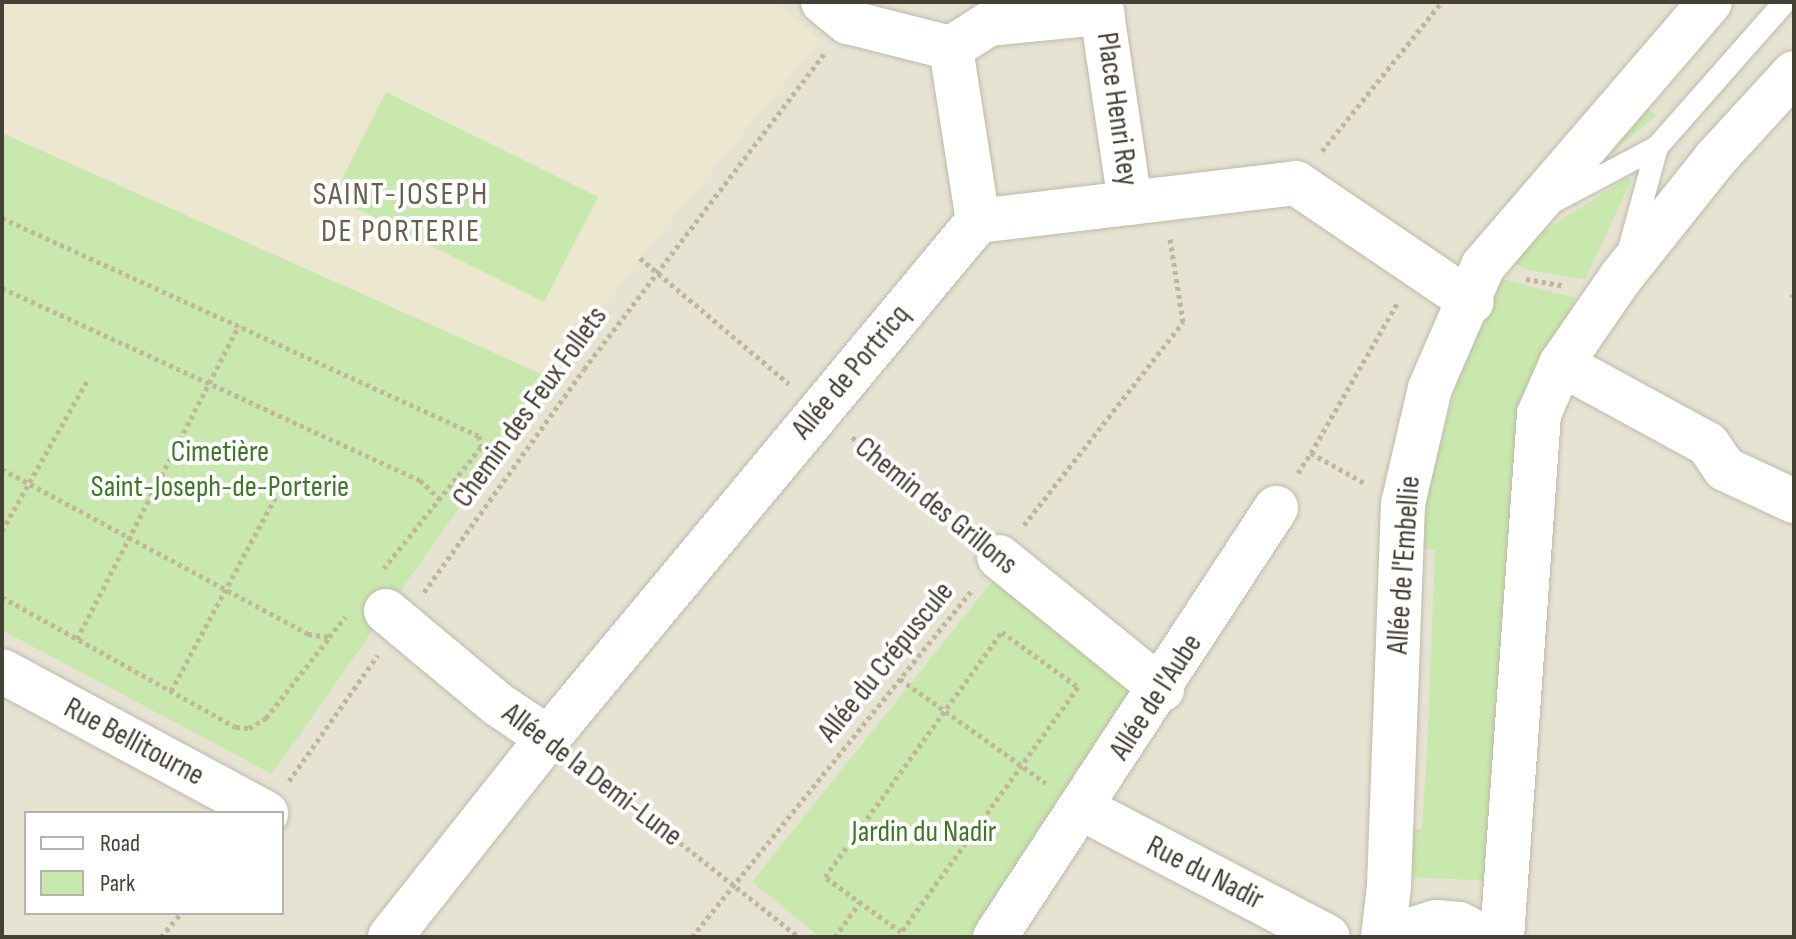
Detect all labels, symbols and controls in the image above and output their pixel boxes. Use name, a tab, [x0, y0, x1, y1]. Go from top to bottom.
street label: Place Henri Rey	[1088, 30, 1146, 188]
district label: SAINT-JOSEPH DE PORTERIE	[313, 177, 489, 252]
street label: Allée de Portricq	[784, 297, 918, 447]
street label: Chemin des Feux Follets	[445, 299, 615, 515]
street label: Chemin des Grillons	[848, 430, 1024, 582]
park label: Cimetière Saint-Joseph-de-Porterie	[91, 434, 349, 504]
street label: Allée de l'Embellie	[1380, 475, 1428, 655]
street label: Allée du Crépuscule	[810, 575, 962, 749]
street label: Allée de l'Aube	[1102, 627, 1210, 767]
street label: Rue Bellitourne	[58, 690, 210, 794]
street label: Allée de la Demi-Lune	[495, 696, 689, 854]
legend	[24, 811, 284, 915]
park label: Jardin du Nadir	[852, 814, 996, 850]
street label: Rue du Nadir	[1140, 828, 1270, 918]
text: Road	[100, 829, 140, 858]
text: Park	[100, 869, 135, 898]

